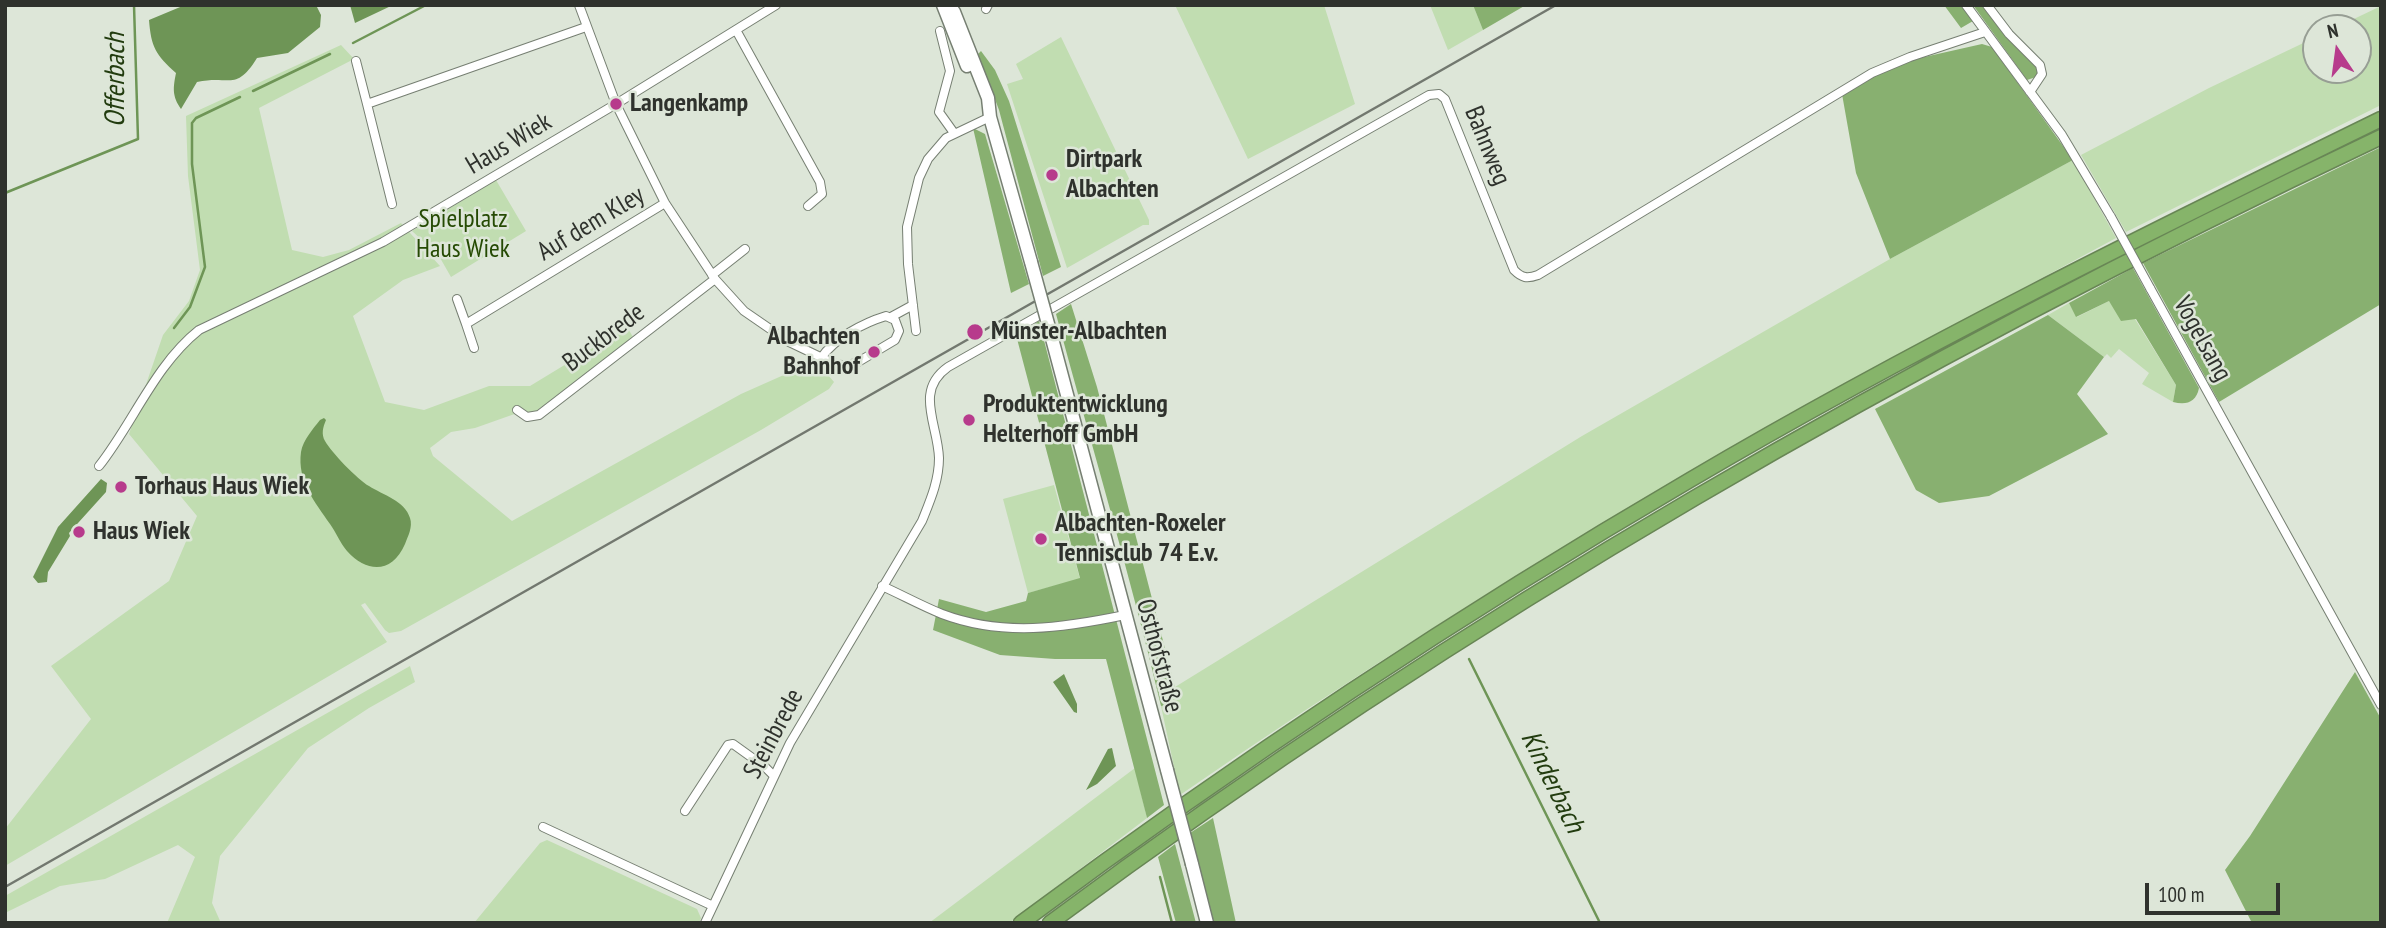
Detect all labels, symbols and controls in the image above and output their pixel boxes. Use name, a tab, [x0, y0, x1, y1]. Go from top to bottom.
north arrow	[2302, 14, 2372, 84]
text: N	[2325, 18, 2340, 43]
water label: Offerbach	[99, 33, 133, 127]
place label: Langenkamp	[630, 88, 748, 120]
marker: Langenkamp	[608, 96, 624, 112]
street label: Bahnweg	[1457, 102, 1517, 190]
street label: Haus Wiek	[461, 106, 557, 182]
place label: Dirtpark Albachten	[1066, 144, 1159, 206]
marker: Dirtpark Albachten	[1044, 167, 1060, 183]
street label: Auf dem Kley	[532, 180, 650, 268]
park label: Spielplatz Haus Wiek	[416, 204, 510, 266]
street label: Vogelsang	[2166, 291, 2238, 387]
street label: Buckbrede	[557, 297, 651, 379]
place label: Münster-Albachten	[991, 316, 1167, 348]
place label: Albachten Bahnhof	[767, 321, 860, 382]
marker: Münster-Albachten	[965, 322, 985, 342]
marker: Albachten Bahnhof	[866, 344, 882, 360]
place label: Produktentwicklung Helterhoff GmbH	[983, 389, 1168, 450]
marker: Produktentwicklung Helterhoff GmbH	[961, 412, 977, 428]
place label: Torhaus Haus Wiek	[135, 471, 309, 503]
marker: Torhaus Haus Wiek	[113, 479, 129, 495]
place label: Albachten-Roxeler Tennisclub 74 E.v.	[1055, 508, 1226, 570]
place label: Haus Wiek	[93, 516, 190, 548]
marker: Haus Wiek	[71, 524, 87, 540]
marker: Albachten-Roxeler Tennisclub 74 E.v.	[1033, 531, 1049, 547]
street label: Osthofstraße	[1129, 596, 1189, 716]
street label: Steinbrede	[737, 684, 811, 784]
water label: Kinderbach	[1513, 726, 1591, 838]
scale bar	[2148, 869, 2283, 913]
text: 100 m	[2158, 881, 2204, 908]

